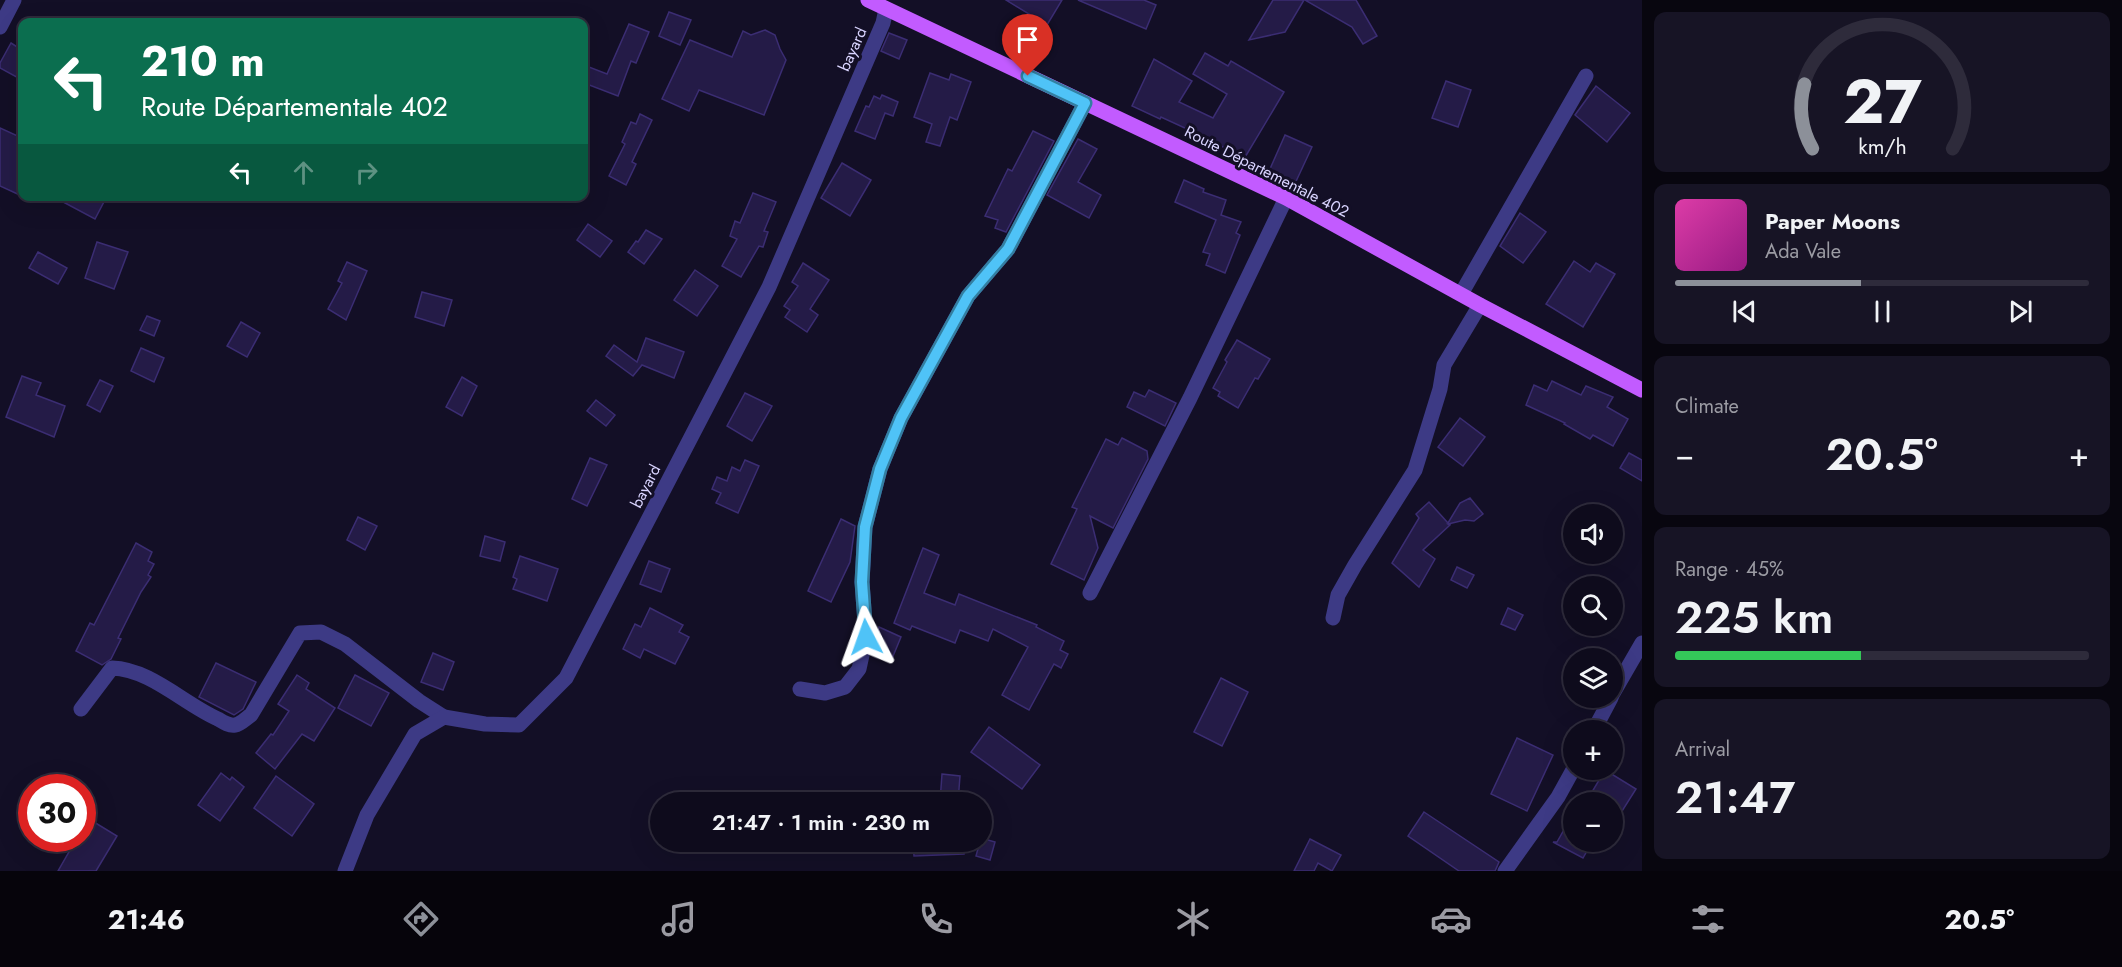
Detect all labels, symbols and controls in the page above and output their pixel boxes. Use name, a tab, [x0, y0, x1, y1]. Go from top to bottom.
pin	[1002, 14, 1053, 76]
street label: bayard	[833, 23, 872, 75]
icon: arrive	[1011, 23, 1044, 56]
text: 210 m	[141, 31, 265, 92]
icon: left	[42, 42, 120, 120]
text: 27	[1843, 56, 1922, 146]
text: Route Départementale 402	[141, 87, 448, 126]
street label: Route Départementale 402	[1181, 120, 1353, 223]
text: km/h	[1858, 131, 1906, 162]
icon: left	[224, 156, 257, 189]
icon: ahead	[287, 156, 320, 189]
icon: right	[350, 156, 383, 189]
text: Paper Moons	[1765, 205, 1900, 237]
text: Ada Vale	[1765, 237, 1841, 266]
icon: previous	[1728, 295, 1761, 328]
icon: pause	[1866, 295, 1899, 328]
icon: next	[2004, 295, 2037, 328]
text: Climate	[1675, 392, 1739, 421]
text: 20.5°	[1825, 422, 1938, 487]
text: −	[1675, 431, 1694, 478]
text: +	[2069, 431, 2089, 478]
street label: bayard	[625, 460, 666, 512]
map controls	[1563, 504, 1623, 852]
button: sound	[1563, 504, 1623, 564]
text: Range · 45%	[1675, 555, 1784, 584]
button: search	[1563, 576, 1623, 636]
text: 225 km	[1675, 585, 1833, 650]
position arrow	[834, 605, 898, 669]
button: layers	[1563, 648, 1623, 708]
button: +	[1563, 720, 1623, 780]
text: Arrival	[1675, 735, 1730, 764]
text: 21:47	[1675, 765, 1795, 830]
speed limit sign: 30	[18, 774, 96, 852]
button: −	[1563, 792, 1623, 852]
text: 21:47 · 1 min · 230 m	[712, 806, 930, 838]
icon: directions	[400, 898, 442, 940]
icon: music	[658, 898, 700, 940]
icon: phone	[915, 898, 957, 940]
icon: climate	[1172, 898, 1214, 940]
icon: car	[1430, 898, 1472, 940]
icon: filters	[1687, 898, 1729, 940]
text: 21:46	[108, 900, 185, 939]
text: 20.5°	[1944, 900, 2014, 939]

